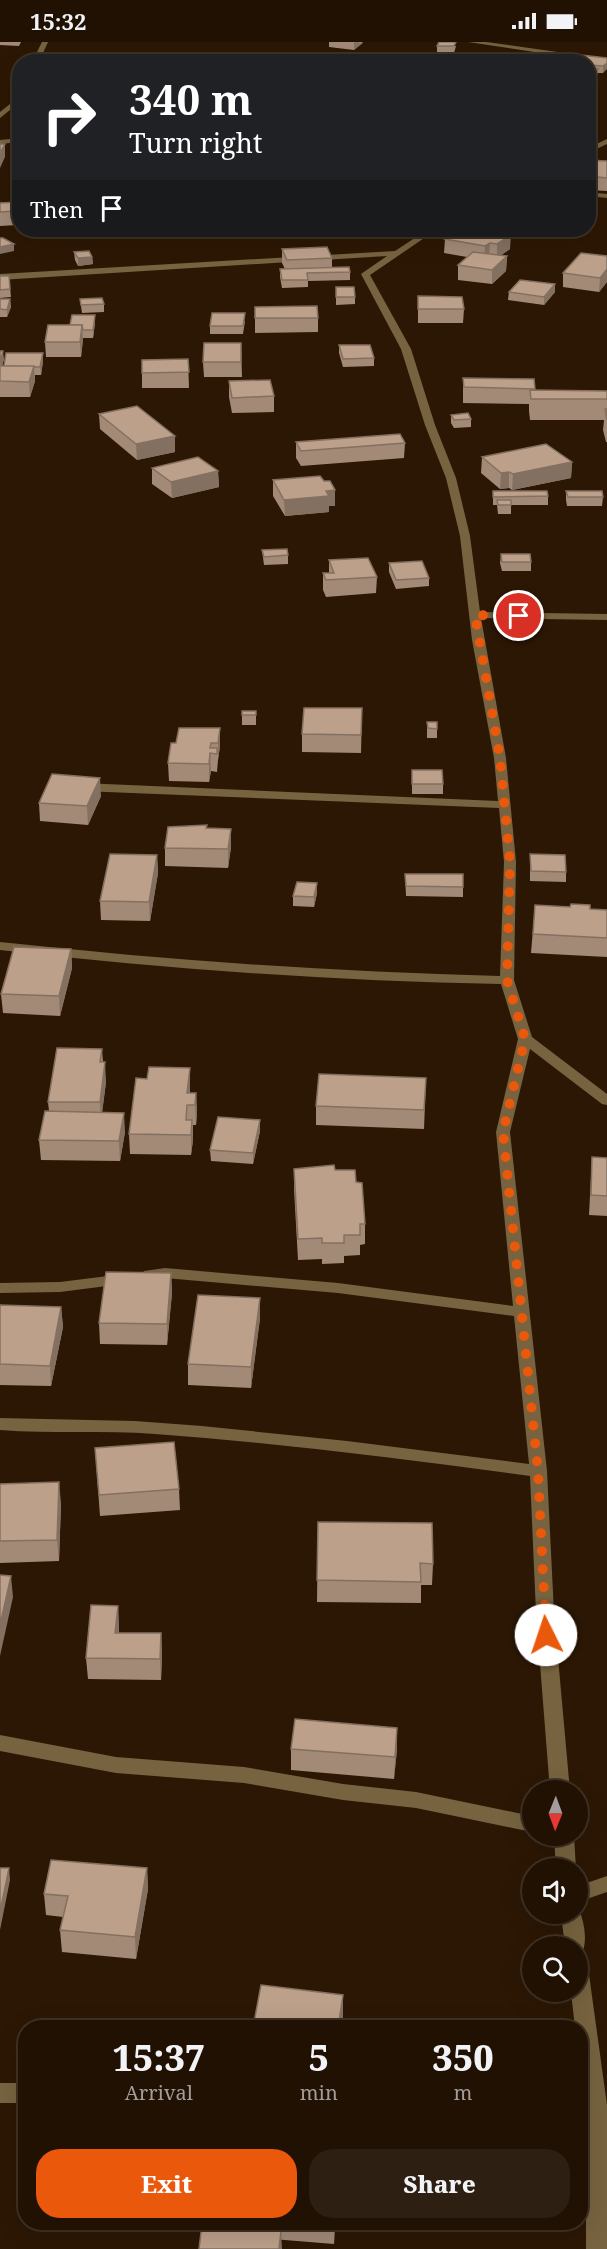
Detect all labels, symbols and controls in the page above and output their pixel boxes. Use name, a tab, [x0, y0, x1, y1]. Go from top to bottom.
text: 15:32	[30, 6, 86, 36]
text: 340 m	[129, 70, 253, 127]
icon: right	[30, 78, 108, 156]
text: Turn right	[129, 124, 262, 161]
icon: arrive	[95, 192, 128, 225]
text: Then	[30, 194, 83, 224]
pin	[493, 590, 544, 641]
icon: arrive	[502, 599, 535, 632]
position arrow	[514, 1603, 578, 1667]
north arrow	[522, 1780, 588, 1846]
map controls	[522, 1780, 588, 2002]
button: sound	[522, 1858, 588, 1924]
button: search	[522, 1936, 588, 2002]
text: 15:37	[112, 2033, 205, 2082]
text: 5	[309, 2033, 329, 2082]
text: 350	[432, 2033, 494, 2082]
text: Arrival	[125, 2079, 193, 2106]
text: min	[300, 2079, 338, 2106]
text: m	[454, 2079, 472, 2106]
button: Exit	[36, 2149, 297, 2218]
button: Share	[309, 2149, 570, 2218]

